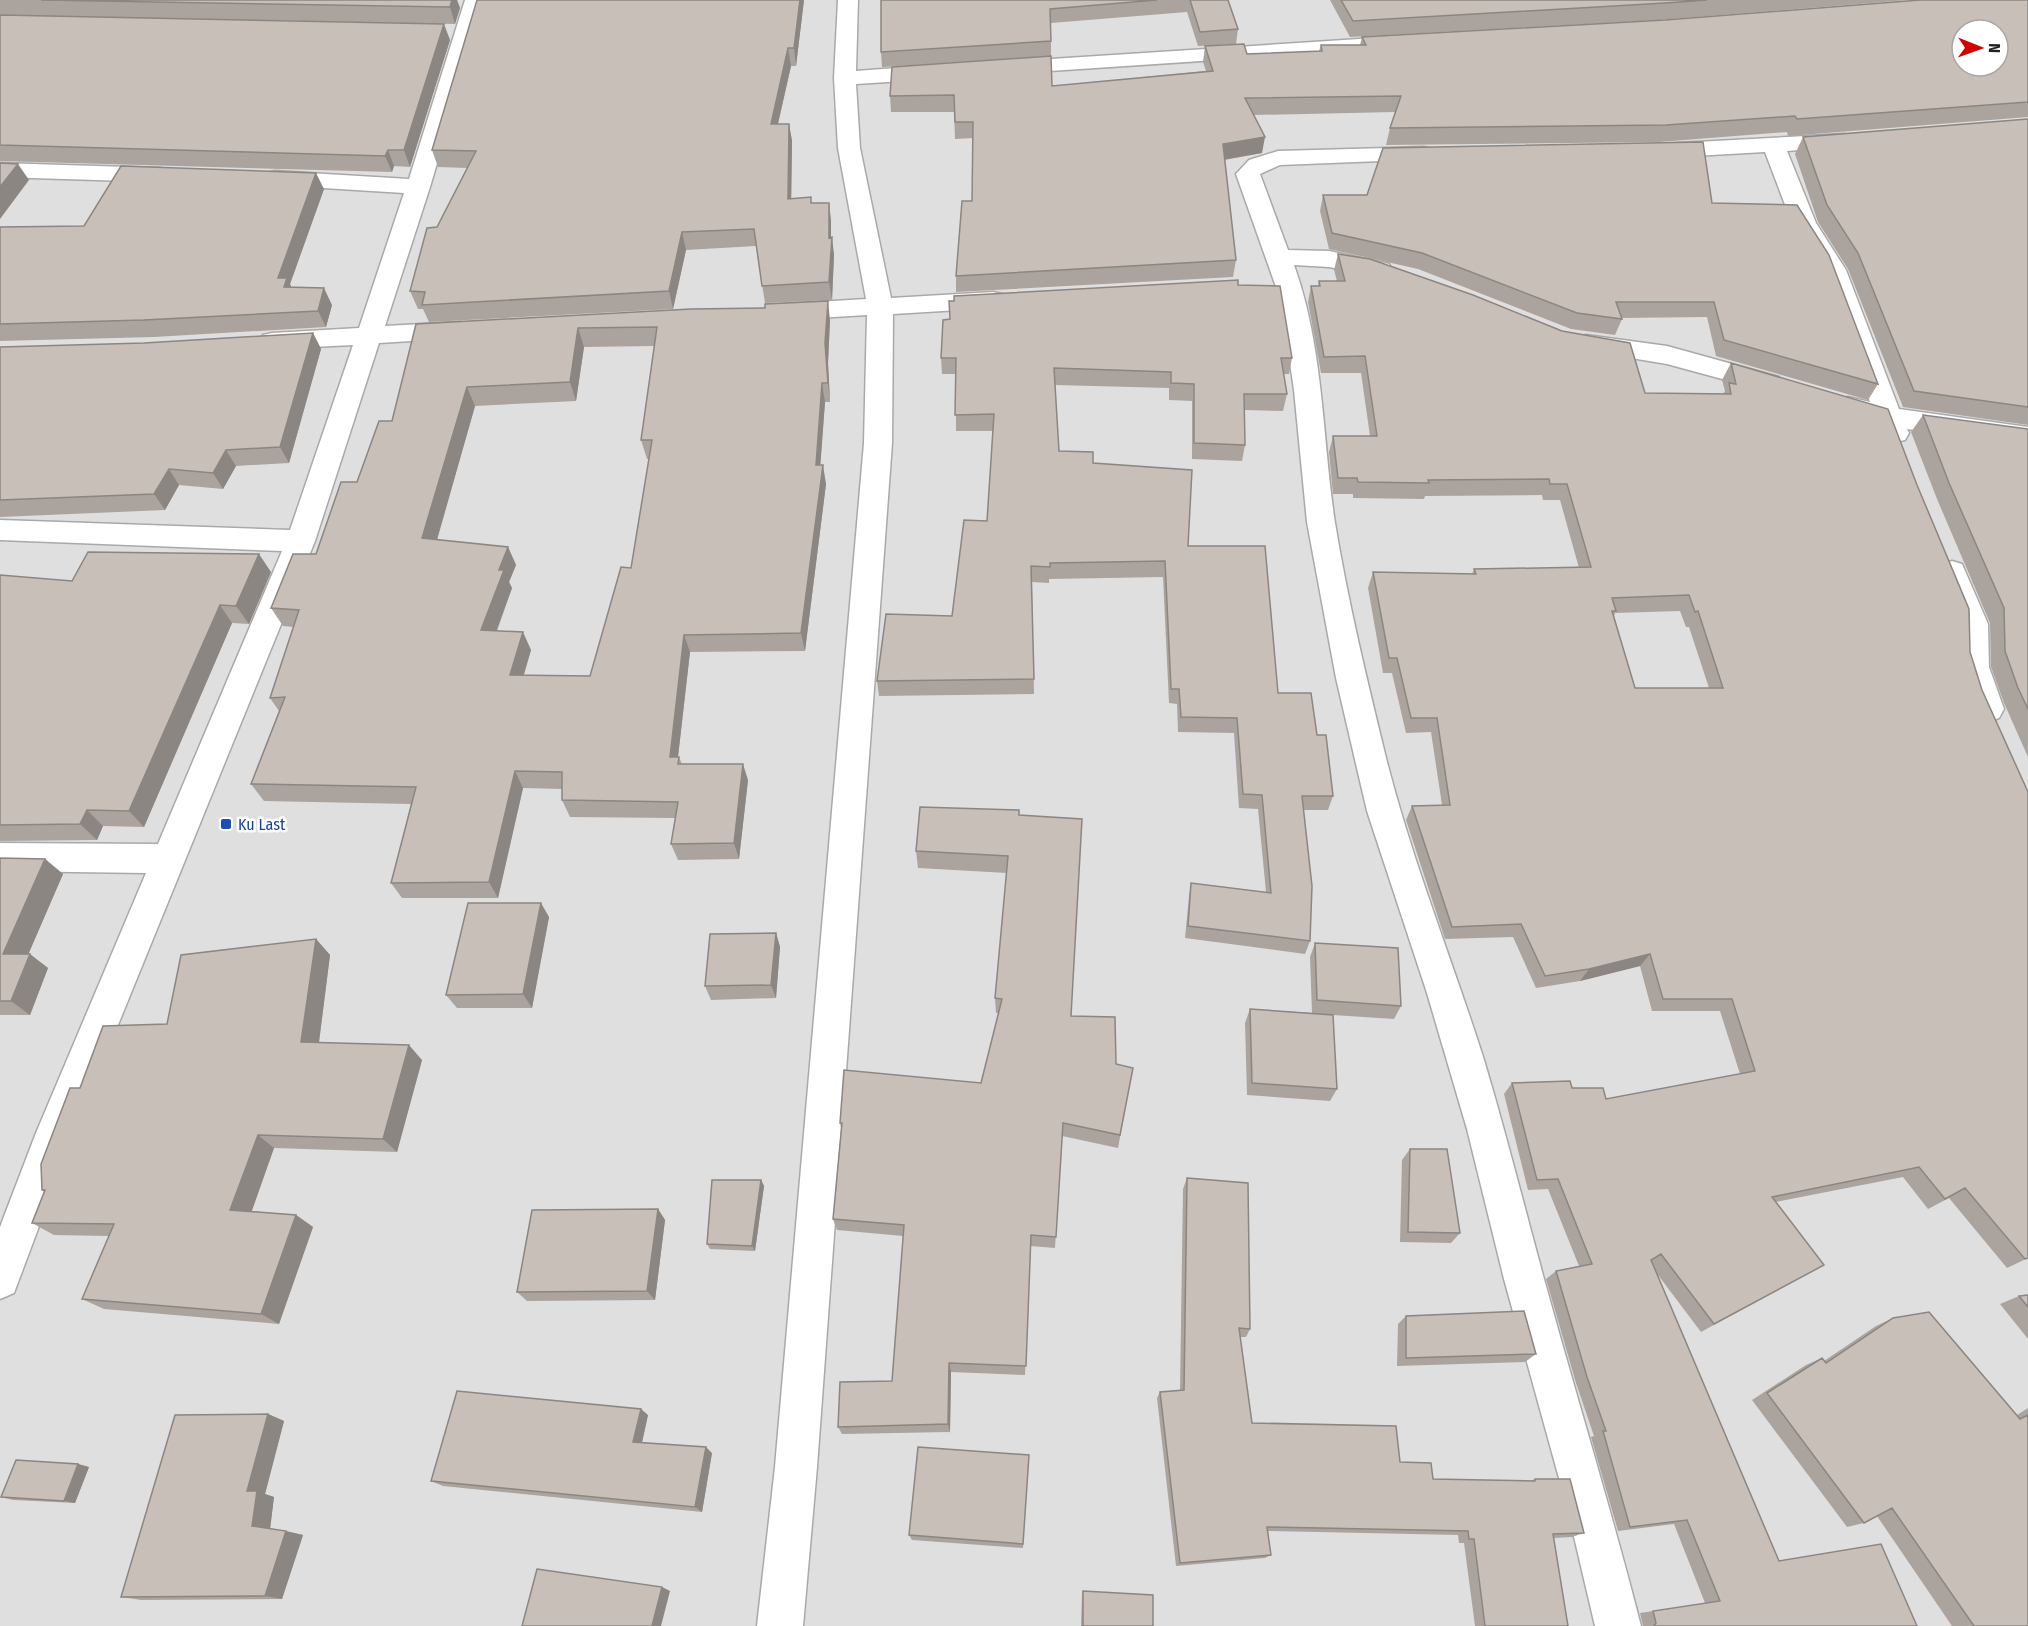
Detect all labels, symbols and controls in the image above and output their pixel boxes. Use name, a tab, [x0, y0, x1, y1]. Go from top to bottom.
north arrow	[1950, 18, 2010, 78]
text: N	[1985, 43, 2004, 53]
place label: Ku Last	[238, 815, 286, 834]
marker: Ku Last	[219, 817, 233, 831]

